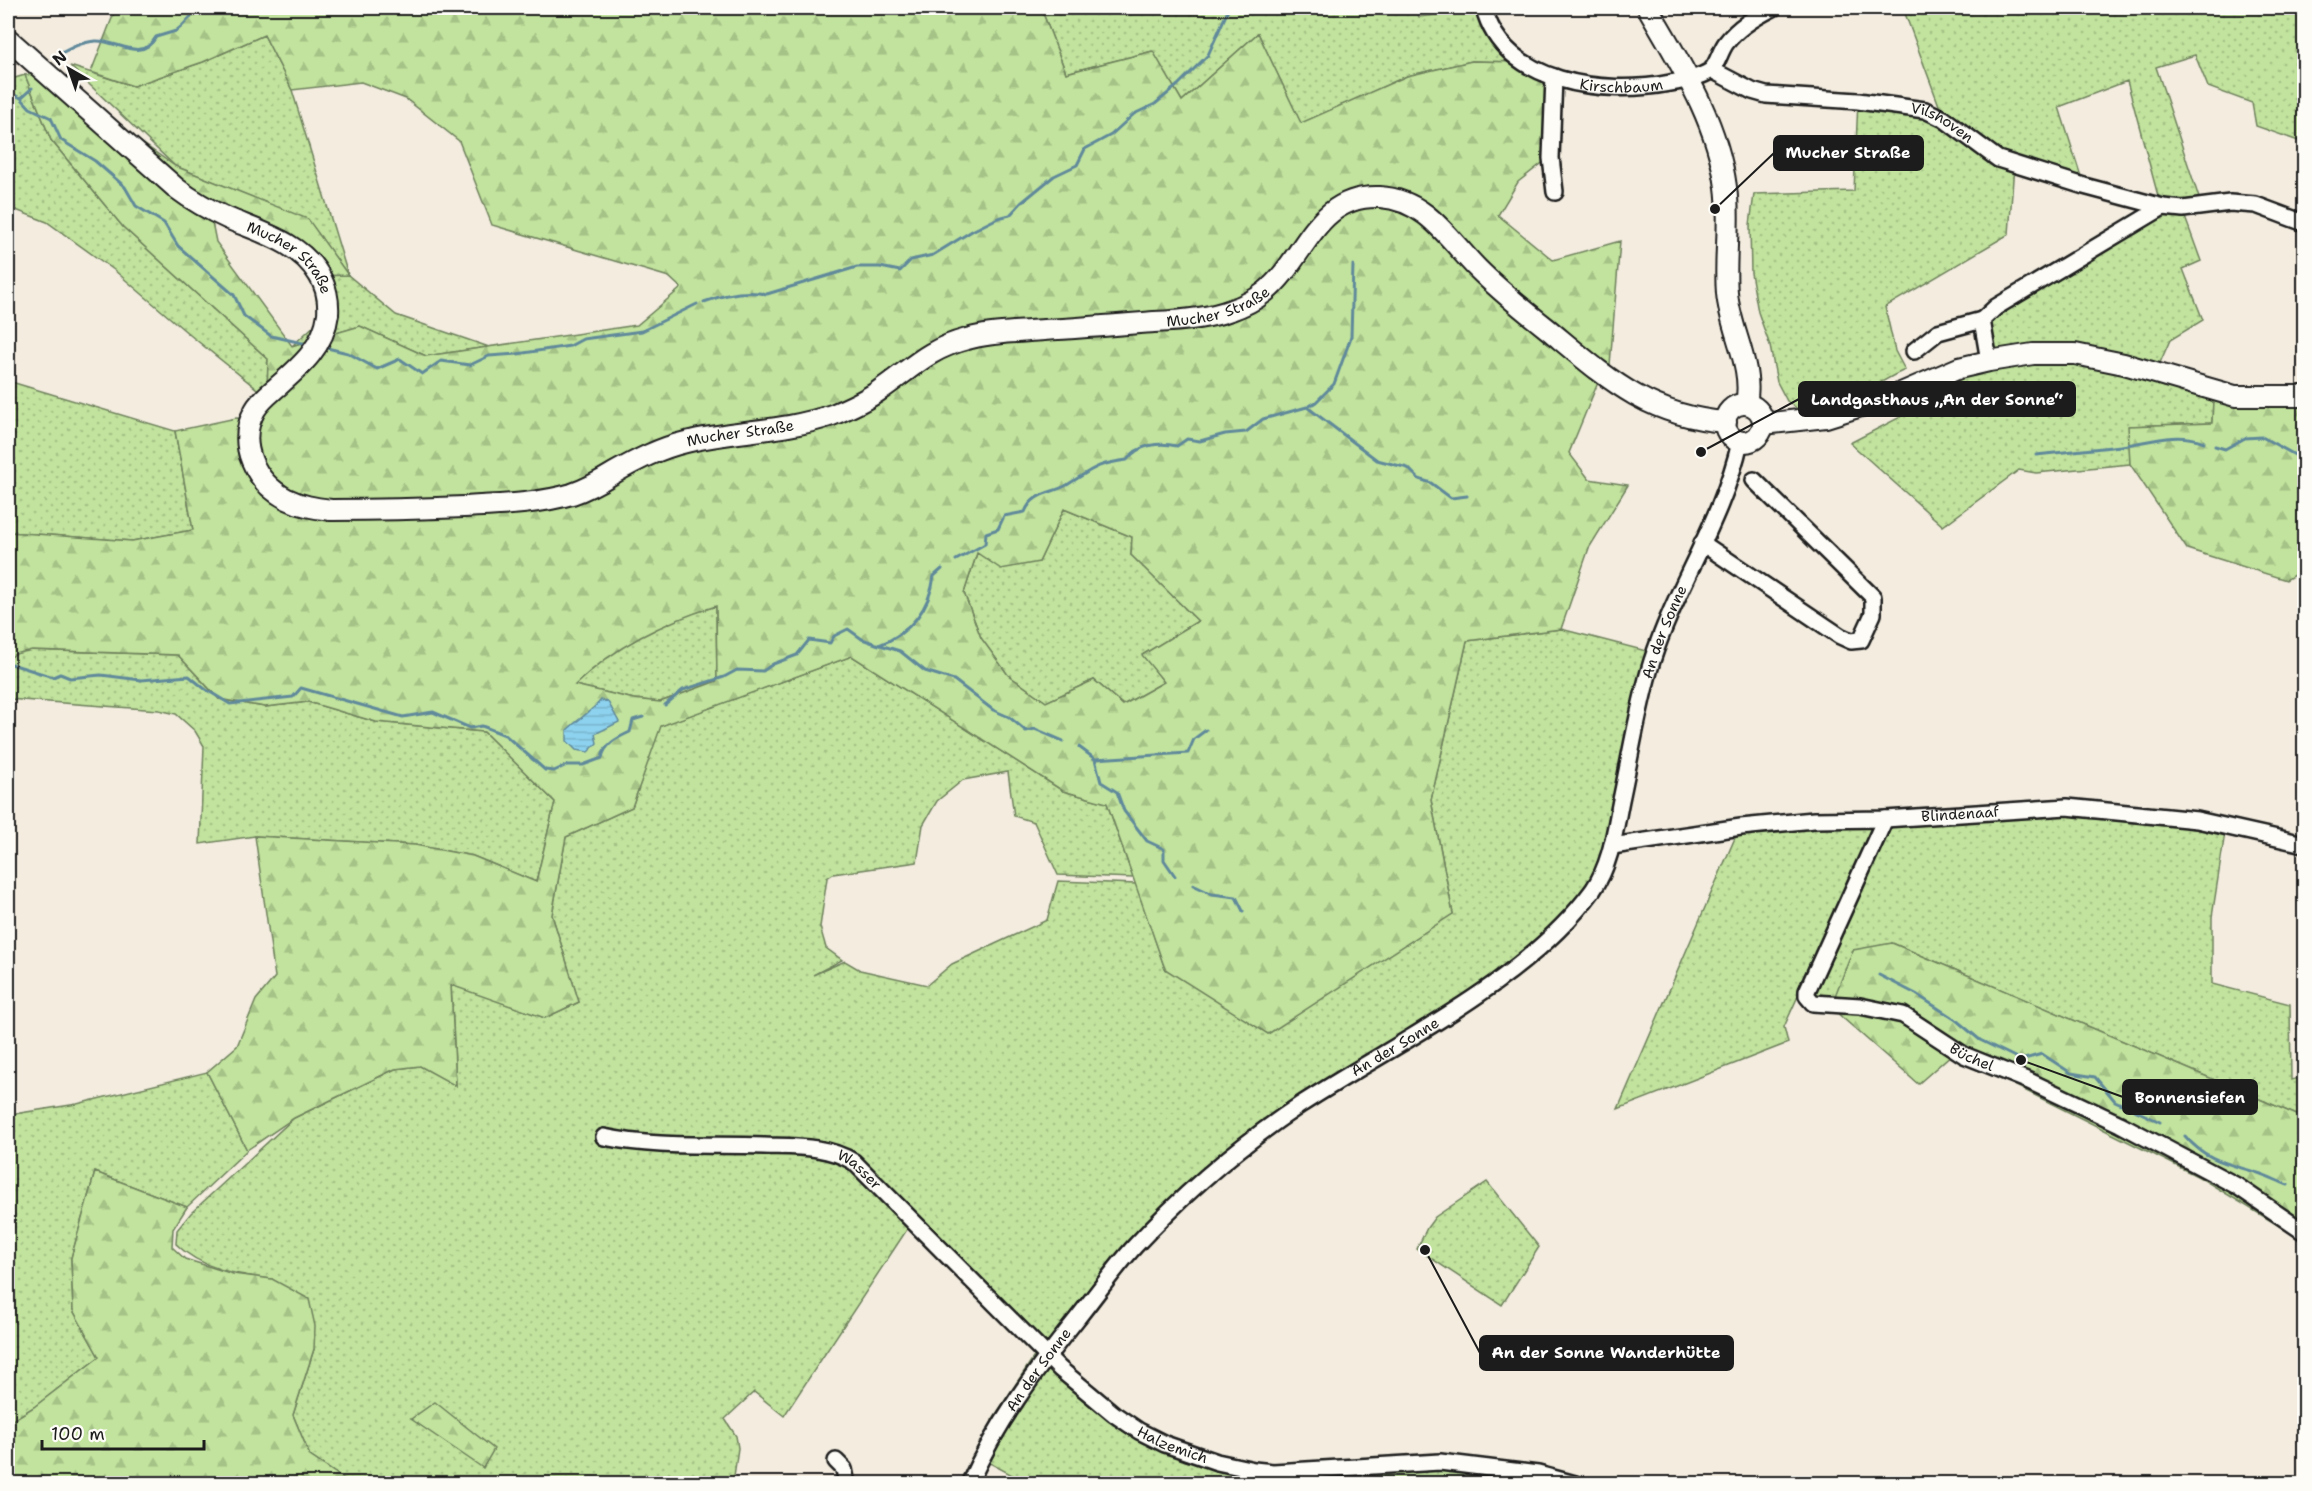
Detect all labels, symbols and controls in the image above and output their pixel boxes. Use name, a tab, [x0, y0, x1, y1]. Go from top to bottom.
north arrow	[39, 39, 99, 99]
text: N	[48, 46, 71, 70]
street label: Kirschbaum	[1578, 74, 1664, 98]
street label: Vilshoven	[1910, 98, 1977, 147]
callout: Mucher Straße	[1774, 136, 1923, 170]
text: Mucher Straße	[1786, 142, 1911, 163]
street label: Mucher Straße	[244, 217, 336, 296]
street label: Mucher Straße	[1166, 282, 1274, 331]
callout: Landgasthaus „An der Sonne“	[1799, 382, 2075, 416]
text: Landgasthaus „An der Sonne“	[1811, 389, 2063, 410]
street label: Mucher Straße	[685, 415, 795, 451]
street label: An der Sonne	[1637, 582, 1692, 681]
street label: Blindenaaf	[1921, 801, 2000, 827]
street label: An der Sonne	[1347, 1013, 1443, 1081]
street label: Büchel	[1946, 1038, 1997, 1076]
callout: Bonnensiefen	[2123, 1080, 2257, 1114]
text: Bonnensiefen	[2135, 1087, 2246, 1108]
street label: Wasser	[834, 1145, 886, 1194]
street label: An der Sonne	[1001, 1324, 1076, 1416]
callout: An der Sonne Wanderhütte	[1480, 1336, 1733, 1370]
text: An der Sonne Wanderhütte	[1491, 1342, 1721, 1363]
scale bar	[42, 1413, 204, 1451]
text: 100 m	[51, 1422, 105, 1446]
street label: Halzemich	[1133, 1422, 1211, 1468]

